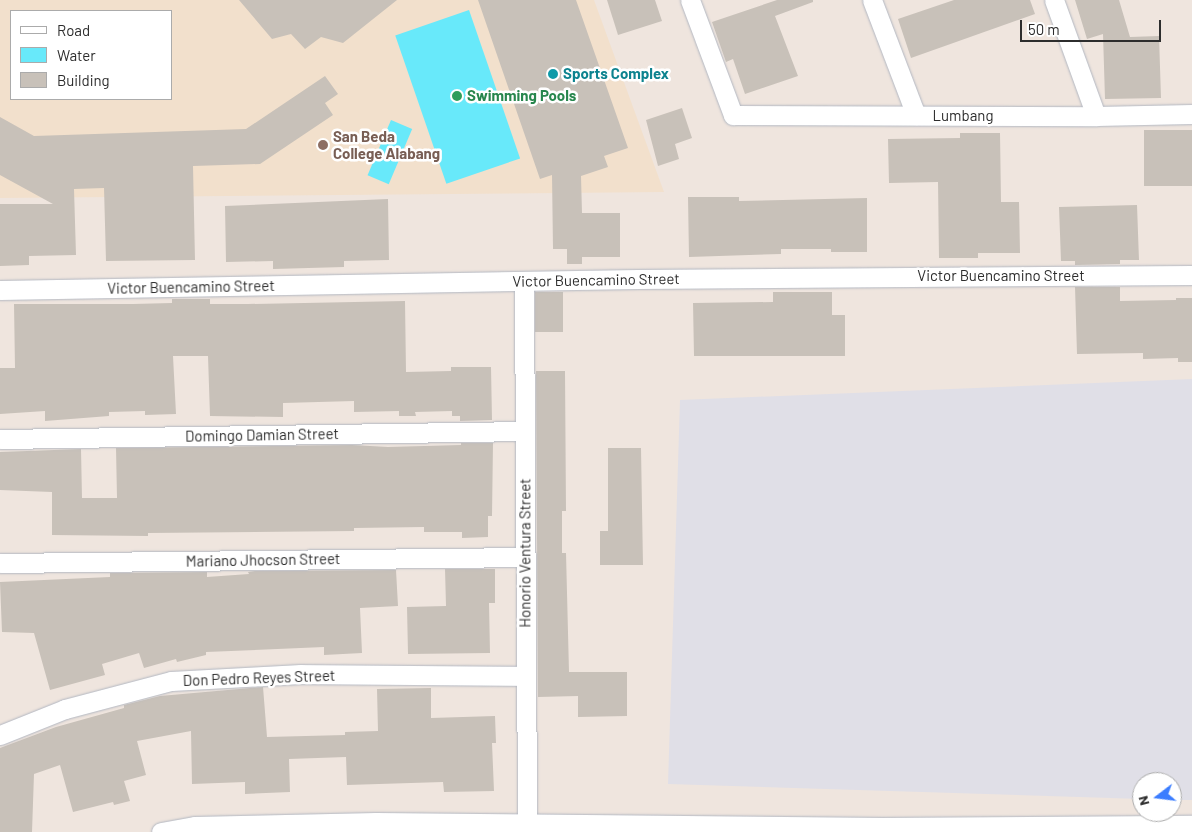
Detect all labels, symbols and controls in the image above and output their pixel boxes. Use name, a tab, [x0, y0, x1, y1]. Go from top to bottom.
legend	[10, 10, 172, 100]
scale bar	[1022, 10, 1163, 42]
text: 50 m	[1028, 20, 1060, 38]
text: Road	[57, 21, 90, 39]
text: Water	[57, 46, 96, 64]
place label: Sports Complex	[563, 65, 669, 83]
marker: Sports Complex	[547, 68, 559, 80]
text: Building	[57, 71, 110, 89]
place label: Swimming Pools	[467, 87, 576, 105]
marker: Swimming Pools	[451, 90, 463, 102]
street label: Lumbang	[933, 107, 993, 125]
place label: San Beda College Alabang	[333, 127, 440, 162]
marker: San Beda College Alabang	[317, 139, 329, 151]
street label: Victor Buencamino Street	[917, 267, 1085, 285]
street label: Victor Buencamino Street	[512, 270, 680, 290]
street label: Victor Buencamino Street	[107, 277, 275, 297]
street label: Domingo Damian Street	[185, 425, 339, 445]
street label: Honorio Ventura Street	[516, 478, 534, 628]
street label: Mariano Jhocson Street	[186, 550, 340, 570]
street label: Don Pedro Reyes Street	[182, 666, 336, 690]
north arrow	[1132, 772, 1182, 822]
text: N	[1134, 794, 1152, 807]

